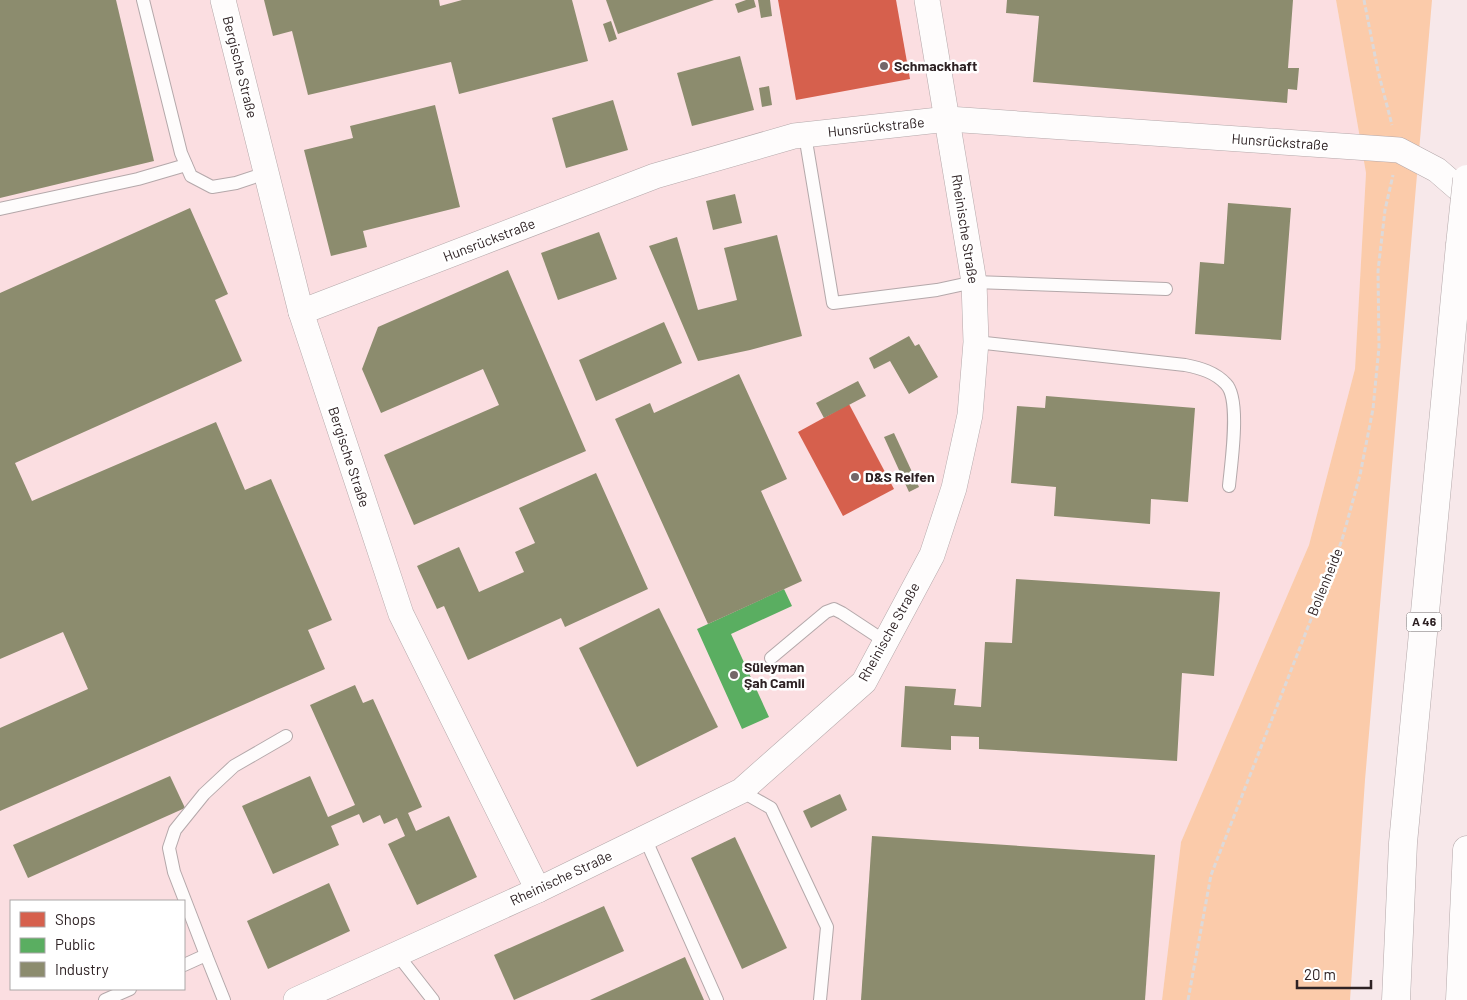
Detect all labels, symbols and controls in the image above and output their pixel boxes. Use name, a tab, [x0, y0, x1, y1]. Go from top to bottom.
street label: Bergische Straße	[220, 14, 261, 120]
place label: Schmackhaft	[894, 57, 977, 74]
marker: Schmackhaft	[878, 60, 890, 72]
street label: Hunsrückstraße	[827, 113, 925, 140]
street label: Hunsrückstraße	[1231, 130, 1329, 153]
street label: Rheinische Straße	[948, 173, 983, 285]
street label: Hunsrückstraße	[440, 214, 537, 265]
street label: Bergische Straße	[325, 404, 374, 509]
place label: D&S Reifen	[865, 468, 935, 485]
marker: D&S Reifen	[849, 471, 861, 483]
street label: Bollenheide	[1303, 546, 1346, 618]
street label: Rheinische Straße	[854, 579, 923, 684]
road number: A 46	[1406, 612, 1442, 632]
place label: Süleyman Şah Camii	[744, 658, 805, 691]
marker: Süleyman Şah Camii	[728, 669, 740, 681]
street label: Rheinische Straße	[507, 846, 615, 909]
legend	[10, 900, 185, 990]
text: Shops	[55, 910, 95, 928]
text: Public	[55, 935, 95, 953]
scale bar	[1297, 958, 1371, 990]
text: Industry	[55, 960, 109, 978]
text: 20 m	[1304, 965, 1336, 983]

